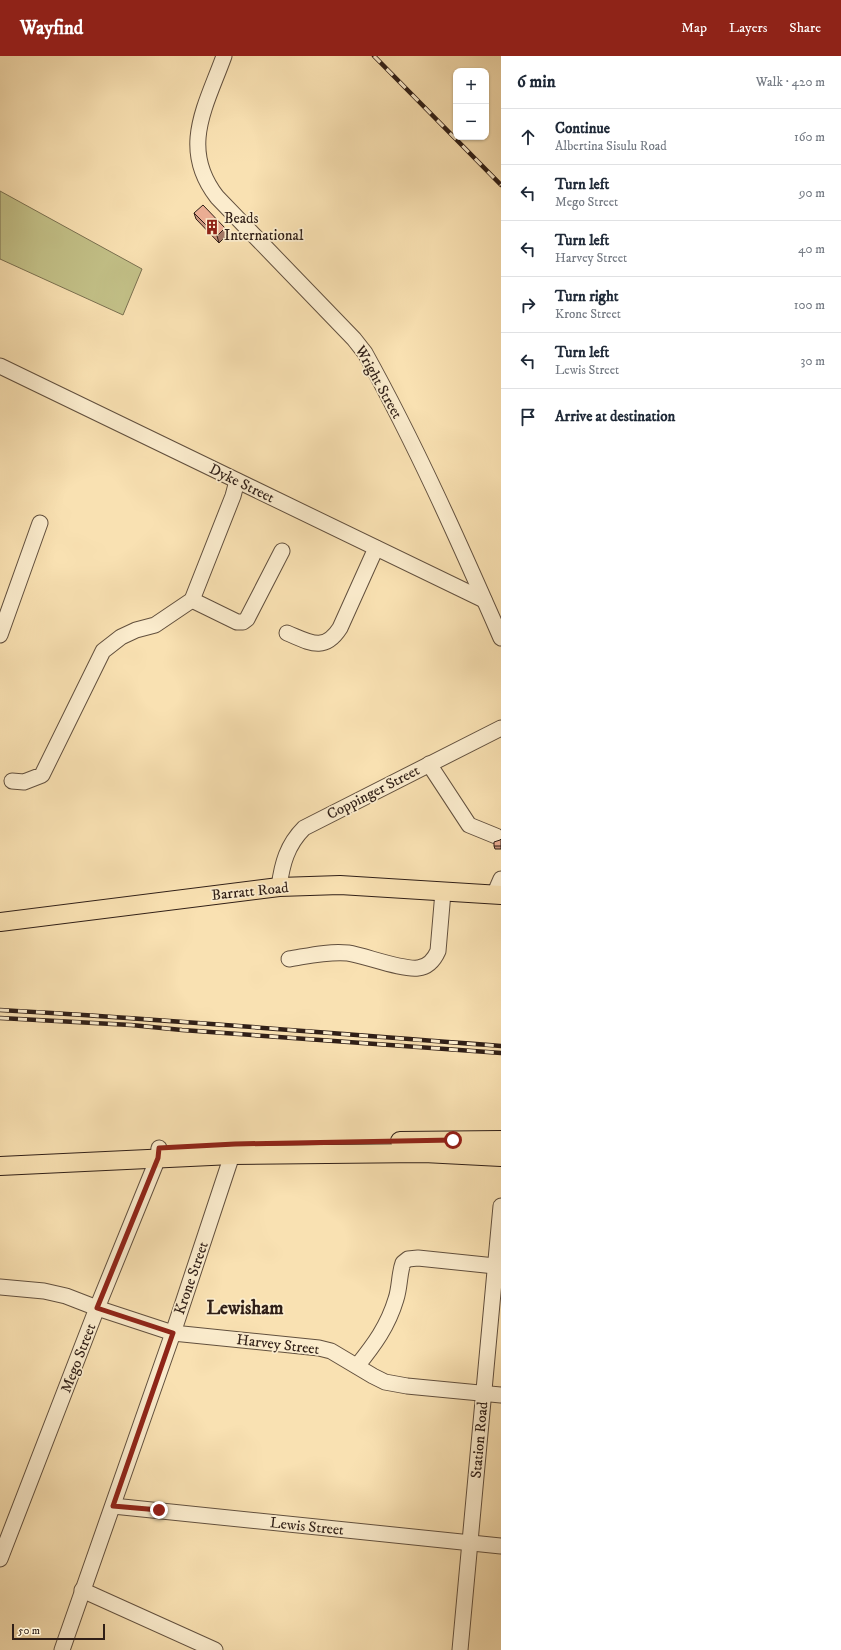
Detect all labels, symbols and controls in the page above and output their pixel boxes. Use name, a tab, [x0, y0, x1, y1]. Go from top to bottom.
text: Wayfind	[20, 17, 83, 40]
text: Map	[681, 19, 707, 37]
text: Layers	[729, 19, 767, 37]
text: Share	[789, 19, 821, 37]
map controls	[453, 68, 489, 140]
button: +	[453, 68, 489, 104]
text: 6 min	[517, 71, 556, 93]
text: Walk · 420 m	[756, 74, 825, 90]
button: −	[453, 104, 489, 140]
text: Continue	[555, 119, 610, 138]
icon: ahead	[517, 126, 539, 148]
text: 160 m	[794, 129, 825, 145]
text: Albertina Sisulu Road	[555, 138, 667, 154]
text: Turn left	[555, 175, 609, 194]
icon: left	[517, 182, 539, 204]
text: 90 m	[799, 185, 825, 201]
text: Mego Street	[555, 194, 618, 210]
place label: Beads International	[224, 209, 304, 245]
building icon: Beads International	[203, 218, 221, 236]
text: Turn left	[555, 231, 609, 250]
icon: left	[517, 238, 539, 260]
text: 40 m	[798, 241, 825, 257]
text: Harvey Street	[555, 250, 627, 266]
text: Turn right	[555, 287, 618, 306]
icon: right	[517, 294, 539, 316]
text: 100 m	[794, 297, 825, 313]
text: Krone Street	[555, 306, 621, 322]
street label: Wright Street	[350, 341, 407, 422]
text: Turn left	[555, 343, 609, 362]
icon: left	[517, 350, 539, 372]
text: 30 m	[801, 353, 825, 369]
text: Lewis Street	[555, 362, 619, 378]
icon: arrive	[517, 406, 539, 428]
text: Arrive at destination	[555, 407, 675, 426]
street label: Dyke Street	[206, 460, 278, 507]
street label: Coppinger Street	[324, 761, 423, 824]
street label: Barratt Road	[211, 878, 290, 905]
route start	[444, 1131, 462, 1149]
street label: Krone Street	[170, 1239, 213, 1317]
district label: Lewisham	[206, 1297, 284, 1320]
street label: Mego Street	[57, 1321, 100, 1396]
street label: Harvey Street	[235, 1330, 321, 1359]
street label: Station Road	[467, 1400, 492, 1479]
route end	[150, 1501, 168, 1519]
street label: Lewis Street	[269, 1513, 345, 1540]
scale bar	[12, 1622, 105, 1641]
text: 50 m	[18, 1624, 40, 1638]

